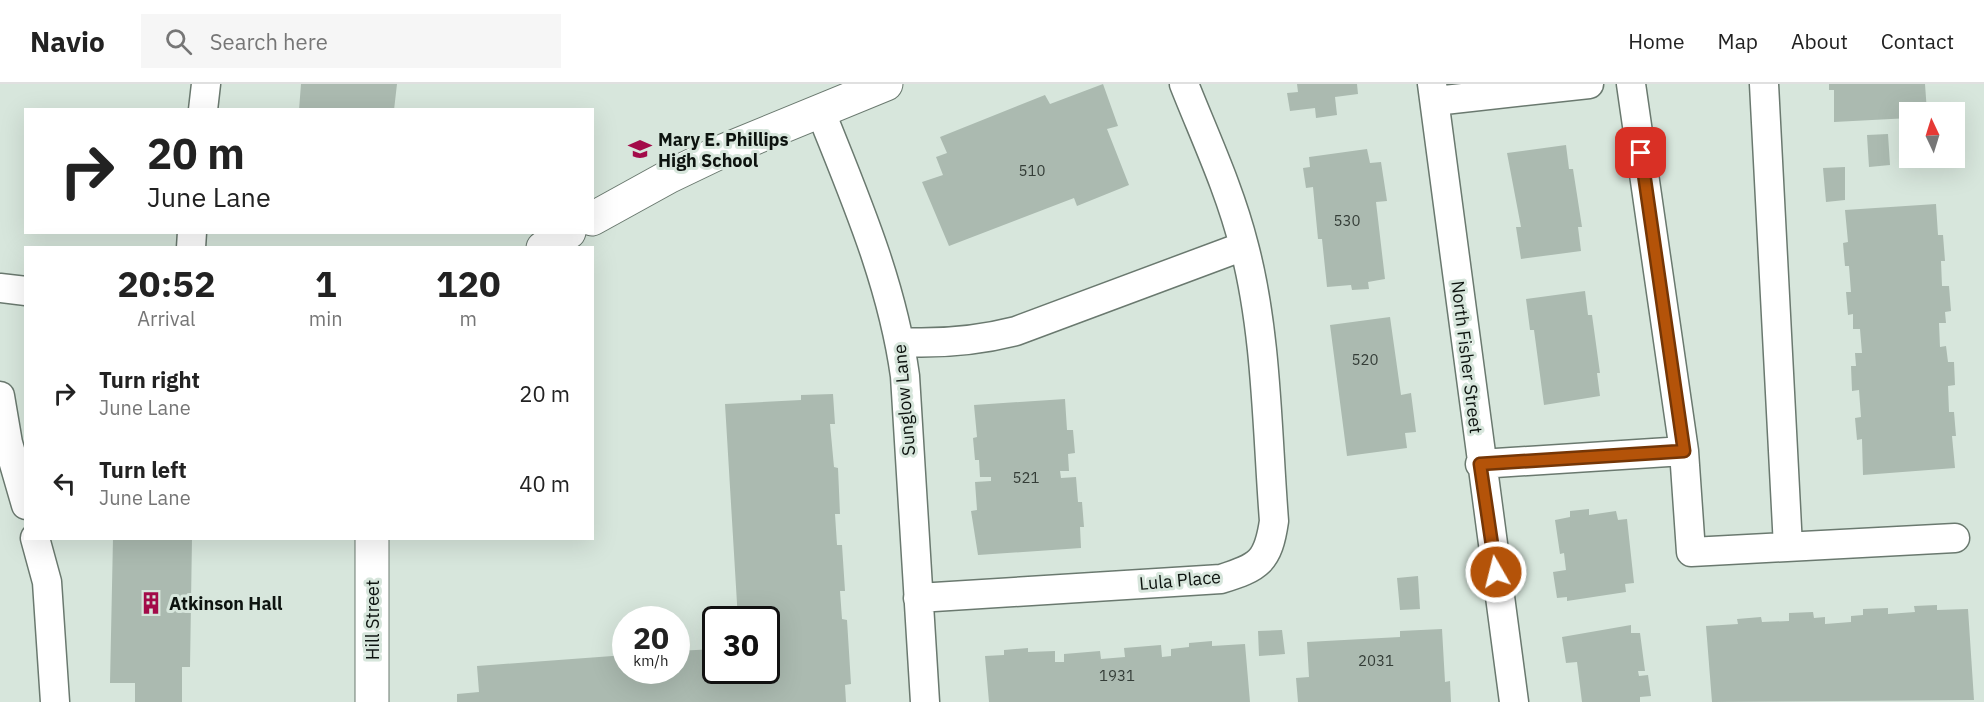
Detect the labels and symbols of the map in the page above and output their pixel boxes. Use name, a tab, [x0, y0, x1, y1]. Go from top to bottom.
north arrow	[1899, 102, 1965, 168]
pin	[1615, 127, 1666, 178]
place label: Mary E. Phillips High School	[658, 128, 789, 172]
school or university icon: Mary E. Phillips High School	[627, 136, 653, 162]
house number: 510	[1018, 161, 1046, 180]
house number: 530	[1333, 211, 1361, 230]
street label: North Fisher Street	[1446, 279, 1488, 435]
street label: Sunglow Lane	[888, 343, 920, 457]
house number: 520	[1351, 350, 1379, 369]
house number: 521	[1012, 468, 1040, 487]
position arrow	[1464, 540, 1528, 604]
street label: Lula Place	[1138, 565, 1222, 595]
street label: Hill Street	[361, 580, 384, 660]
building icon: Atkinson Hall	[138, 590, 164, 616]
place label: Atkinson Hall	[169, 592, 283, 615]
speed limit sign: 30	[702, 606, 780, 684]
house number: 2031	[1358, 651, 1394, 670]
house number: 1931	[1099, 666, 1135, 685]

